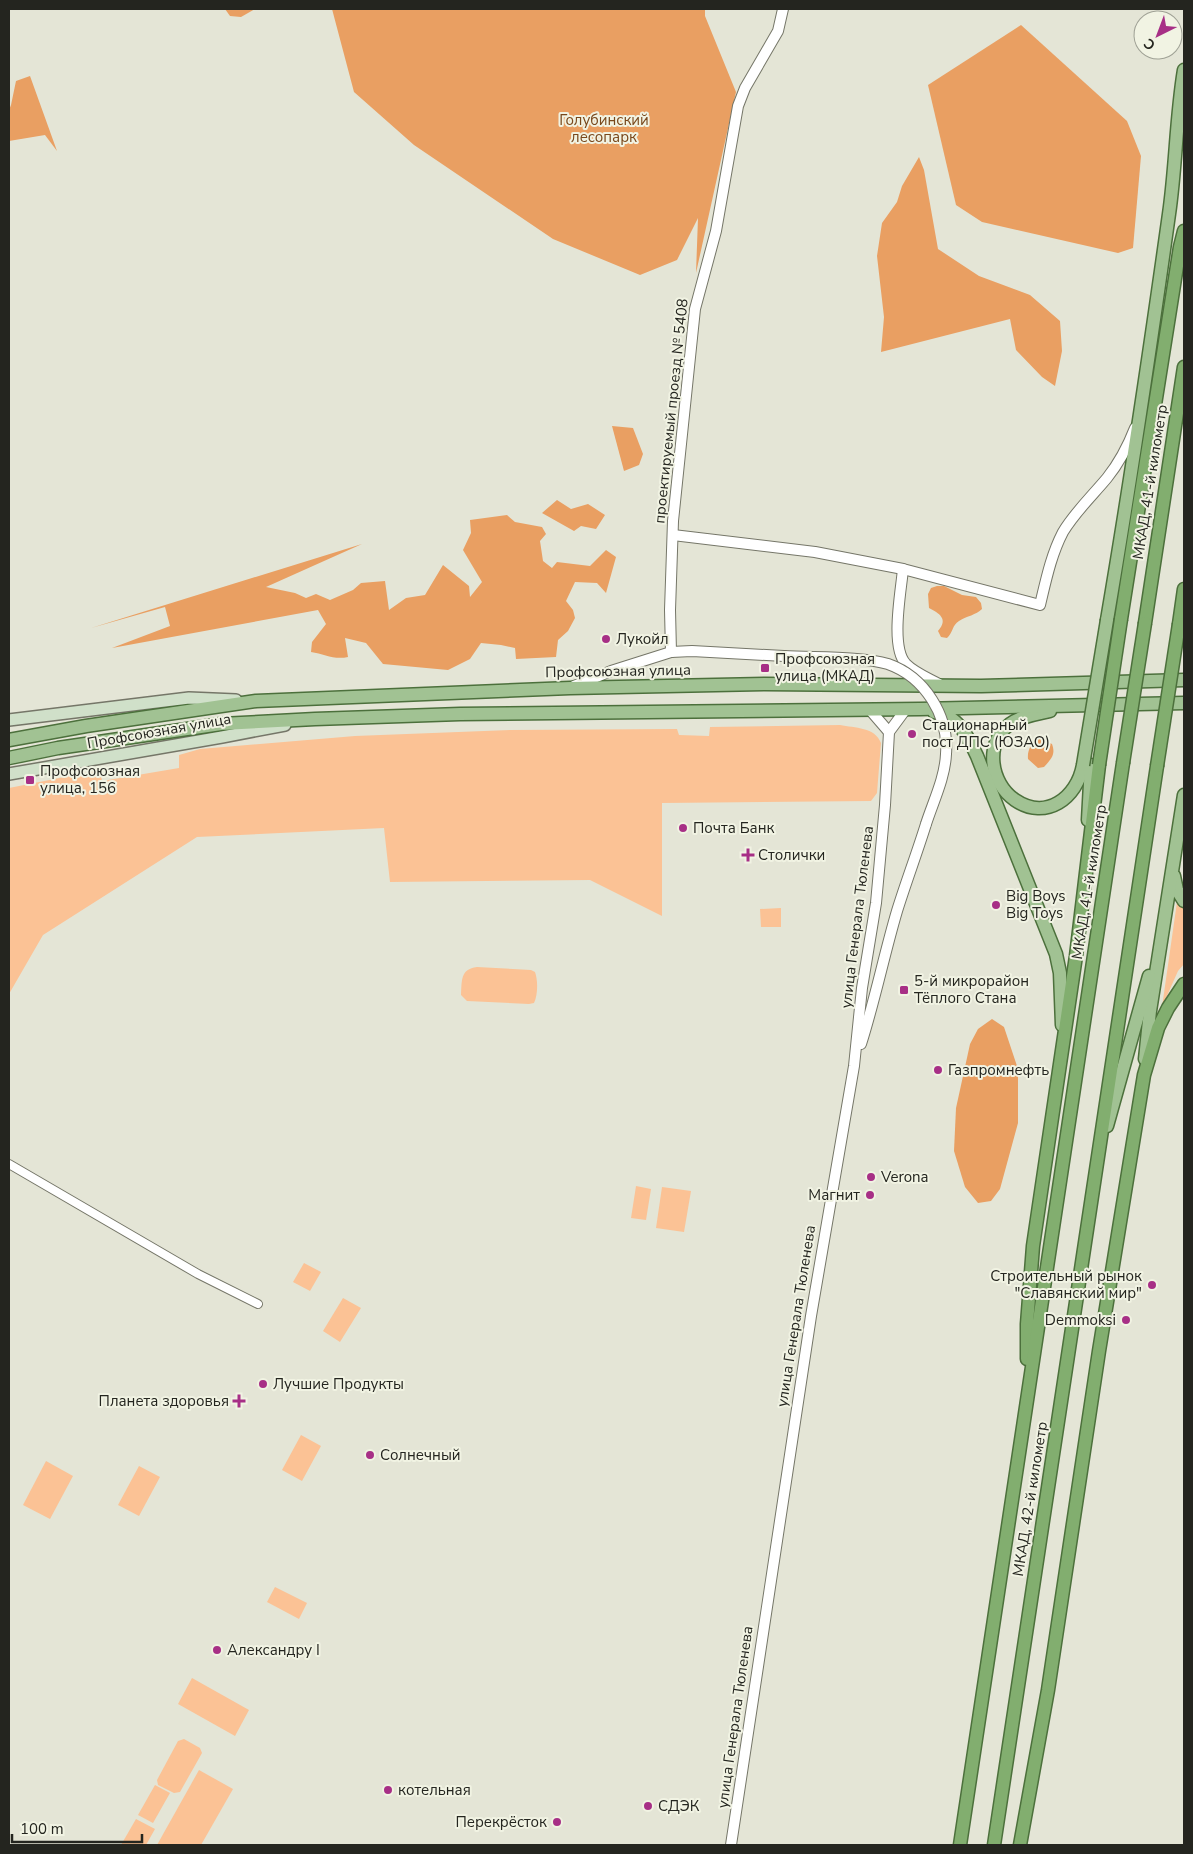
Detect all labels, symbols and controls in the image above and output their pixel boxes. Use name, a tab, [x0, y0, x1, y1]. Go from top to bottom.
north arrow	[1133, 10, 1183, 60]
text: С	[1139, 34, 1160, 55]
park label: Голубинский лесопарк	[559, 110, 649, 147]
street label: проектируемый проезд № 5408	[649, 297, 693, 525]
street label: МКАД, 41-й километр	[1128, 403, 1172, 561]
place label: Лукойл	[616, 629, 669, 649]
marker: Лукойл	[600, 633, 612, 645]
place label: Профсоюзная улица (МКАД)	[775, 649, 875, 686]
street label: Профсоюзная улица	[545, 660, 691, 682]
marker: Профсоюзная улица (МКАД)	[759, 662, 771, 674]
street label: Профсоюзная улица	[85, 708, 233, 754]
place label: Стационарный пост ДПС (ЮЗАО)	[922, 715, 1050, 752]
marker: Стационарный пост ДПС (ЮЗАО)	[906, 728, 918, 740]
place label: Профсоюзная улица, 156	[40, 761, 140, 798]
marker: Профсоюзная улица, 156	[24, 774, 36, 786]
street label: МКАД, 41-й километр	[1067, 803, 1111, 961]
place label: Почта Банк	[693, 818, 775, 838]
marker: Почта Банк	[677, 822, 689, 834]
street label: улица Генерала Тюленева	[836, 825, 878, 1009]
place label: Столички	[758, 845, 825, 865]
marker: Столички	[742, 849, 754, 861]
place label: Big Boys Big Toys	[1006, 886, 1065, 923]
marker: Big Boys Big Toys	[990, 899, 1002, 911]
place label: 5-й микрорайон Тёплого Стана	[914, 971, 1029, 1008]
marker: 5-й микрорайон Тёплого Стана	[898, 984, 910, 996]
place label: Газпромнефть	[948, 1060, 1049, 1080]
marker: Газпромнефть	[932, 1064, 944, 1076]
place label: Verona	[880, 1167, 929, 1187]
marker: Verona	[865, 1171, 877, 1183]
place label: Магнит	[808, 1185, 860, 1205]
marker: Магнит	[864, 1189, 876, 1201]
street label: улица Генерала Тюленева	[772, 1224, 820, 1408]
place label: Строительный рынок "Славянский мир"	[990, 1266, 1142, 1303]
marker: Строительный рынок "Славянский мир"	[1146, 1279, 1158, 1291]
place label: Demmoksi	[1045, 1310, 1116, 1330]
marker: Demmoksi	[1120, 1314, 1132, 1326]
place label: Лучшие Продукты	[273, 1374, 404, 1394]
marker: Лучшие Продукты	[257, 1378, 269, 1390]
place label: Планета здоровья	[99, 1391, 229, 1411]
marker: Планета здоровья	[233, 1395, 245, 1407]
street label: МКАД, 42-й километр	[1008, 1420, 1052, 1578]
place label: Солнечный	[380, 1445, 461, 1465]
marker: Солнечный	[364, 1449, 376, 1461]
street label: улица Генерала Тюленева	[712, 1625, 758, 1809]
place label: Александру I	[227, 1640, 320, 1660]
marker: Александру I	[211, 1644, 223, 1656]
place label: котельная	[398, 1780, 471, 1800]
marker: котельная	[382, 1784, 394, 1796]
place label: СДЭК	[658, 1796, 700, 1816]
marker: СДЭК	[642, 1800, 654, 1812]
scale bar	[12, 1812, 142, 1844]
place label: Перекрёсток	[455, 1812, 547, 1832]
marker: Перекрёсток	[551, 1816, 563, 1828]
text: 100 m	[20, 1819, 64, 1839]

